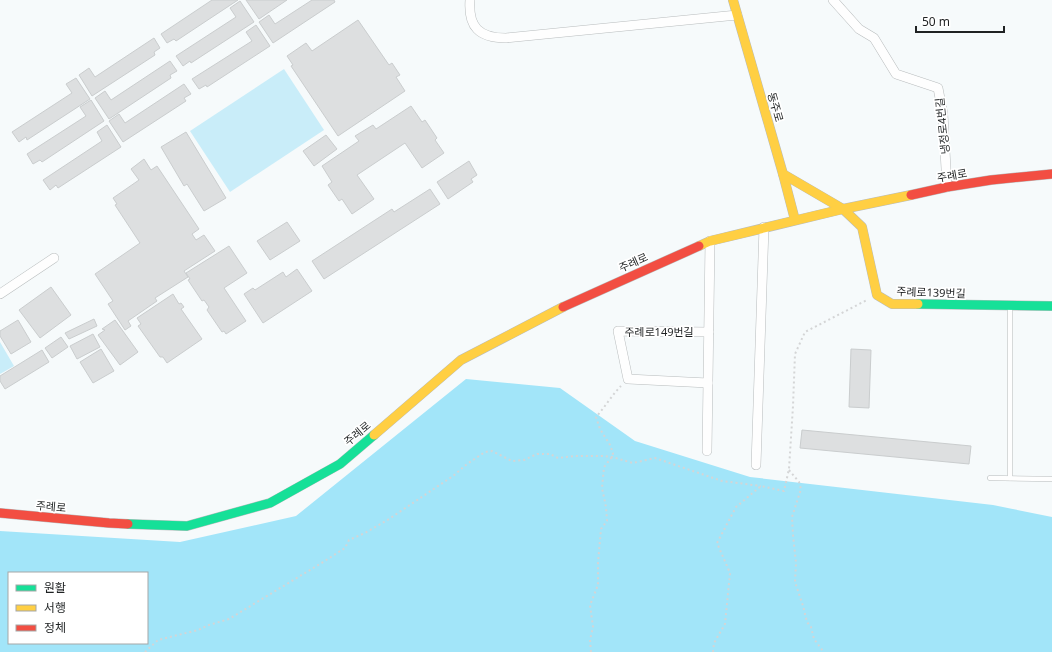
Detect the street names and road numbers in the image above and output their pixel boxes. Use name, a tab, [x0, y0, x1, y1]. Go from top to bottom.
street label: 동주로	[765, 90, 787, 124]
street label: 냉정로4번길	[932, 97, 952, 155]
street label: 주례로	[936, 165, 968, 185]
street label: 주례로	[616, 249, 650, 275]
street label: 주례로139번길	[896, 283, 966, 301]
street label: 주례로149번길	[624, 324, 694, 339]
street label: 주례로	[341, 417, 373, 449]
street label: 주례로	[35, 497, 67, 515]

